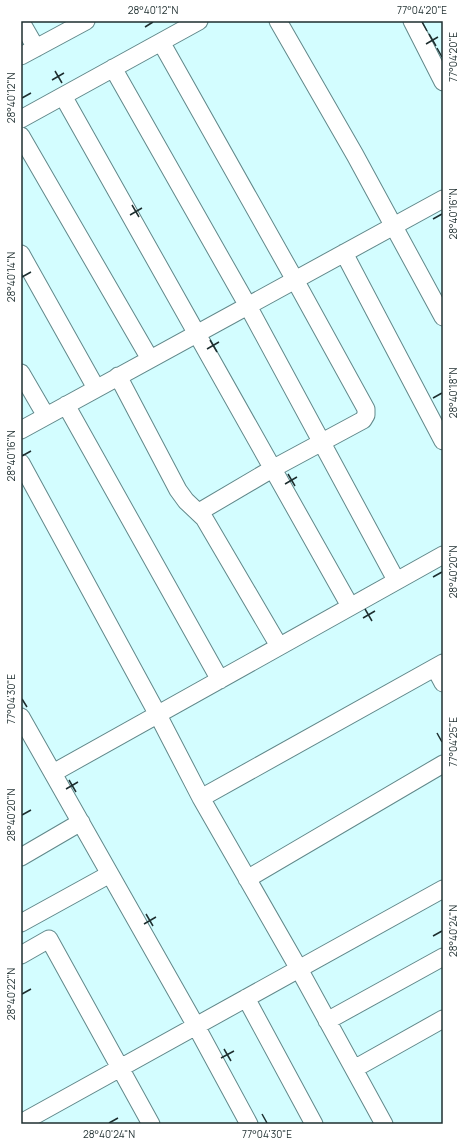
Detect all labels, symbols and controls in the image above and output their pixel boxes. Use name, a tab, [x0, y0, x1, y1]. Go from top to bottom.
text: 28°40'12"N	[128, 3, 178, 17]
text: 77°04'20"E	[397, 3, 447, 17]
text: 77°04'20"E	[446, 32, 460, 82]
text: 28°40'12"N	[4, 73, 18, 123]
text: 28°40'16"N	[446, 188, 460, 240]
text: 28°40'14"N	[4, 252, 18, 302]
text: 28°40'18"N	[446, 368, 460, 418]
text: 28°40'16"N	[4, 430, 18, 482]
text: 28°40'20"N	[446, 545, 460, 598]
text: 77°04'30"E	[4, 674, 18, 724]
text: 77°04'25"E	[446, 717, 460, 767]
text: 28°40'20"N	[4, 788, 18, 841]
text: 28°40'24"N	[446, 905, 460, 957]
text: 28°40'22"N	[4, 968, 18, 1020]
text: 28°40'24"N	[83, 1127, 135, 1141]
text: 77°04'30"E	[242, 1127, 292, 1141]

